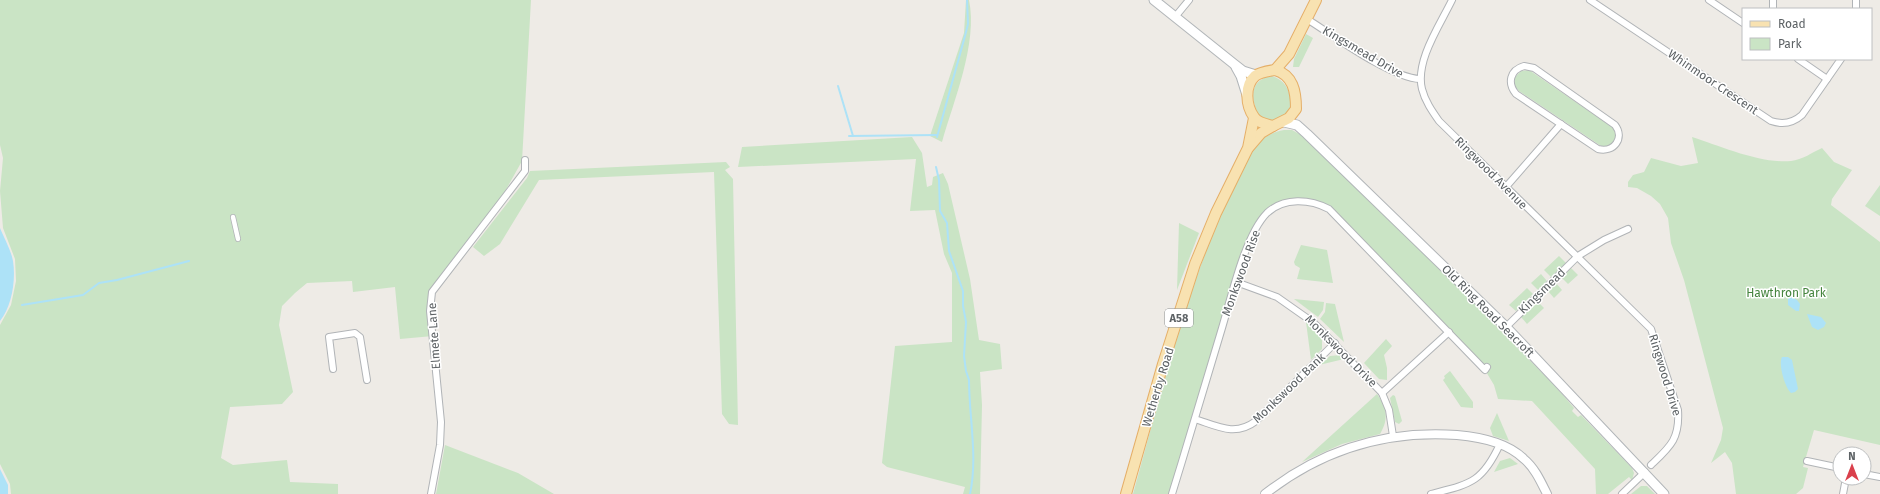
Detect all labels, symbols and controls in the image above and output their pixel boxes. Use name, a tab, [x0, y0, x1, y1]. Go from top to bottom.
legend	[1742, 8, 1872, 60]
text: Road	[1778, 17, 1806, 31]
street label: Kingsmead Drive	[1320, 23, 1406, 81]
text: Park	[1778, 37, 1802, 51]
street label: Whinmoor Crescent	[1665, 47, 1761, 118]
street label: Ringwood Avenue	[1452, 134, 1530, 212]
street label: Monkswood Rise	[1219, 228, 1263, 318]
street label: Old Ring Road Seacroft	[1439, 262, 1538, 361]
street label: Kingsmead	[1516, 265, 1568, 317]
park label: Hawthron Park	[1746, 286, 1827, 300]
street label: Elmete Lane	[425, 302, 443, 370]
road number: A58	[1165, 309, 1193, 327]
street label: Monkswood Drive	[1302, 312, 1380, 390]
street label: Ringwood Drive	[1646, 332, 1684, 418]
street label: Wetherby Road	[1139, 345, 1177, 429]
street label: Monkswood Bank	[1250, 349, 1329, 426]
north arrow	[1832, 446, 1872, 486]
text: N	[1848, 450, 1856, 463]

